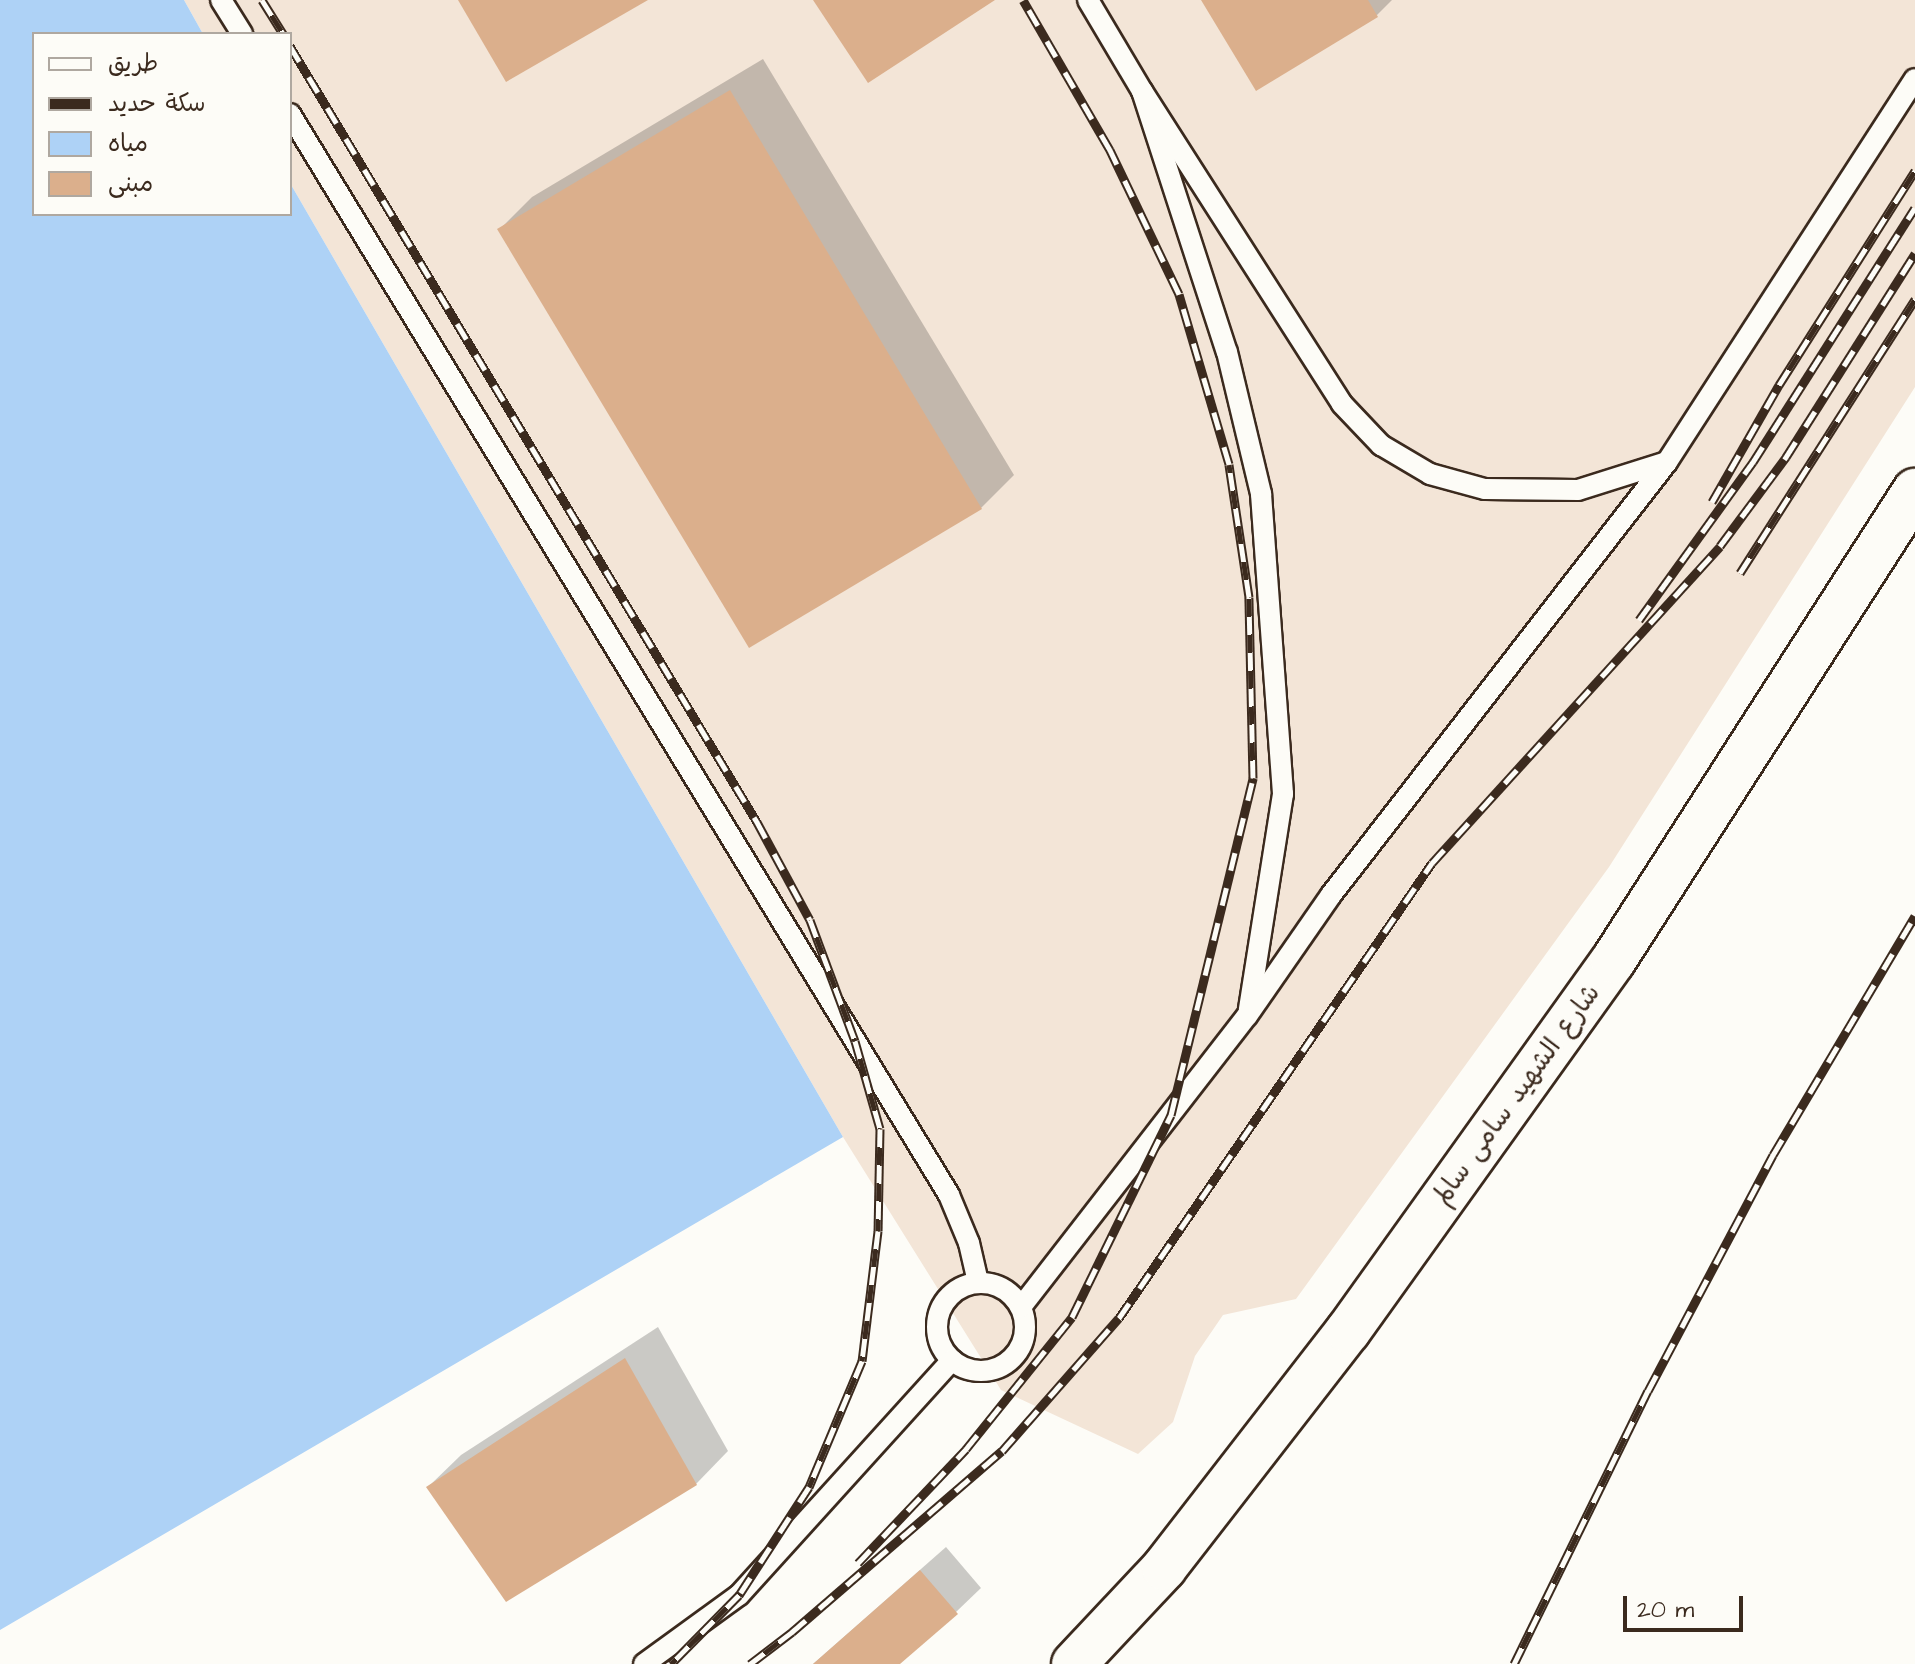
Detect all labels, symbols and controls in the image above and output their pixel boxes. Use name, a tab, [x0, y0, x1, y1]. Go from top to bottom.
legend	[32, 32, 292, 216]
text: طريق	[108, 47, 158, 81]
text: سكة حديد	[108, 87, 205, 121]
text: مياه	[108, 127, 148, 161]
text: مبنى	[108, 167, 153, 201]
street label: شارع الشهيد سامى سالم	[1426, 979, 1608, 1211]
scale bar	[1627, 1580, 1747, 1630]
text: 20 m	[1637, 1593, 1694, 1627]

